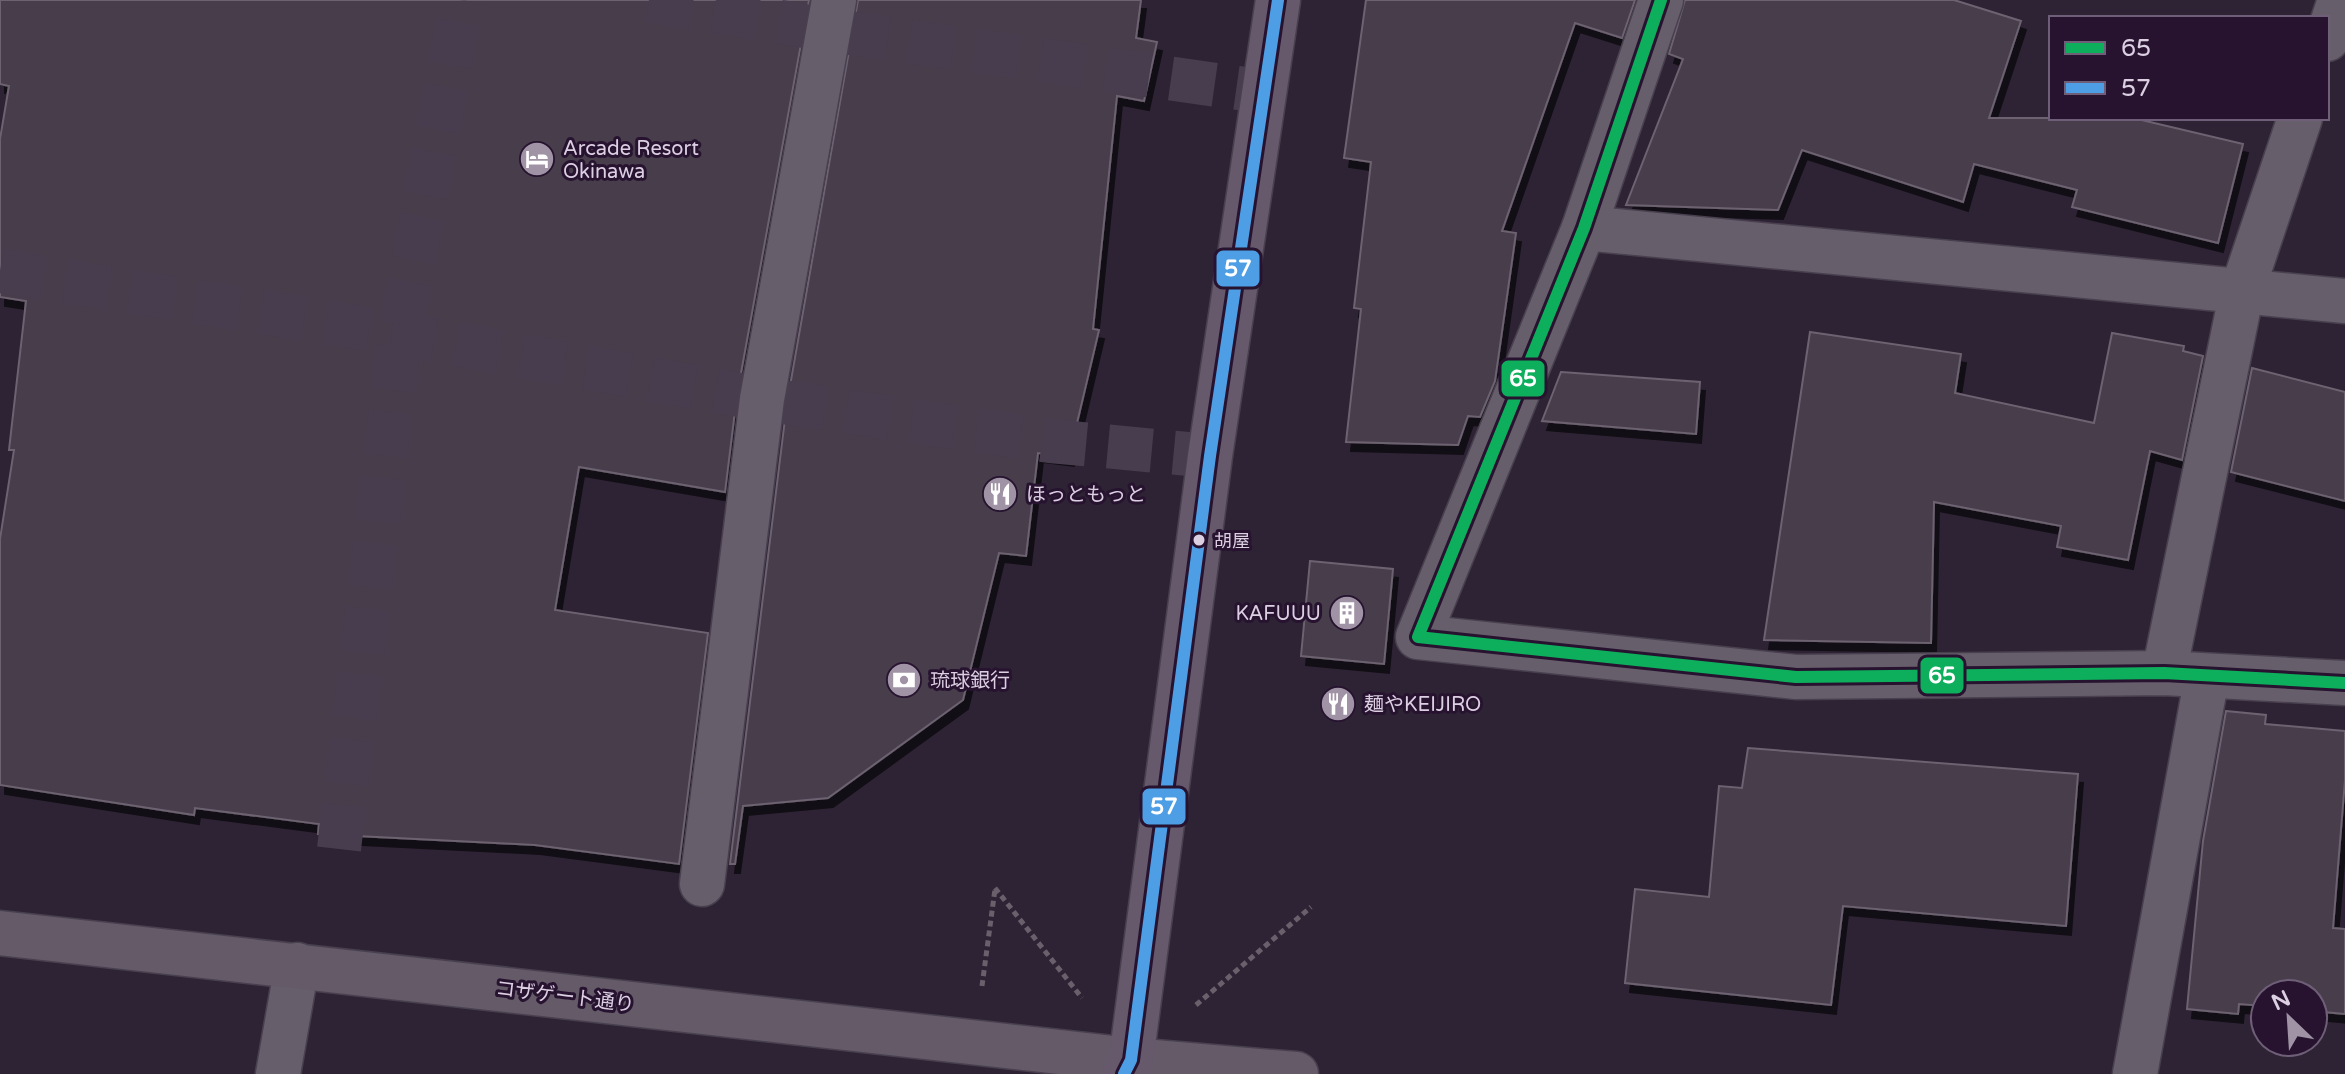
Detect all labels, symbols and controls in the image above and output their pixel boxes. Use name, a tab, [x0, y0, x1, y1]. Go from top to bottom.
legend	[2049, 16, 2329, 120]
text: 65	[2121, 34, 2151, 63]
text: 57	[2121, 74, 2151, 103]
place label: Arcade Resort Okinawa	[563, 137, 699, 184]
hotel icon: Arcade Resort Okinawa	[518, 140, 556, 178]
line badge: 57	[1215, 249, 1261, 288]
text: 57	[1224, 256, 1252, 282]
line badge: 65	[1500, 359, 1546, 398]
text: 65	[1509, 366, 1537, 392]
restaurant icon: ほっともっと	[981, 475, 1019, 513]
place label: ほっともっと	[1026, 483, 1146, 507]
place label: 胡屋	[1214, 530, 1250, 552]
marker: 胡屋	[1191, 532, 1207, 548]
building icon: KAFUUU	[1328, 594, 1366, 632]
place label: KAFUUU	[1235, 602, 1321, 626]
line badge: 65	[1919, 656, 1965, 695]
bank icon: 琉球銀行	[885, 661, 923, 699]
text: 65	[1928, 663, 1956, 689]
place label: 琉球銀行	[930, 669, 1010, 693]
restaurant icon: 麺やKEIJIRO	[1319, 685, 1357, 723]
place label: 麺やKEIJIRO	[1364, 693, 1481, 717]
line badge: 57	[1141, 787, 1187, 826]
text: 57	[1150, 794, 1178, 820]
street label: コザゲート通り	[494, 977, 636, 1017]
north arrow	[2249, 978, 2329, 1058]
text: N	[2267, 985, 2294, 1016]

